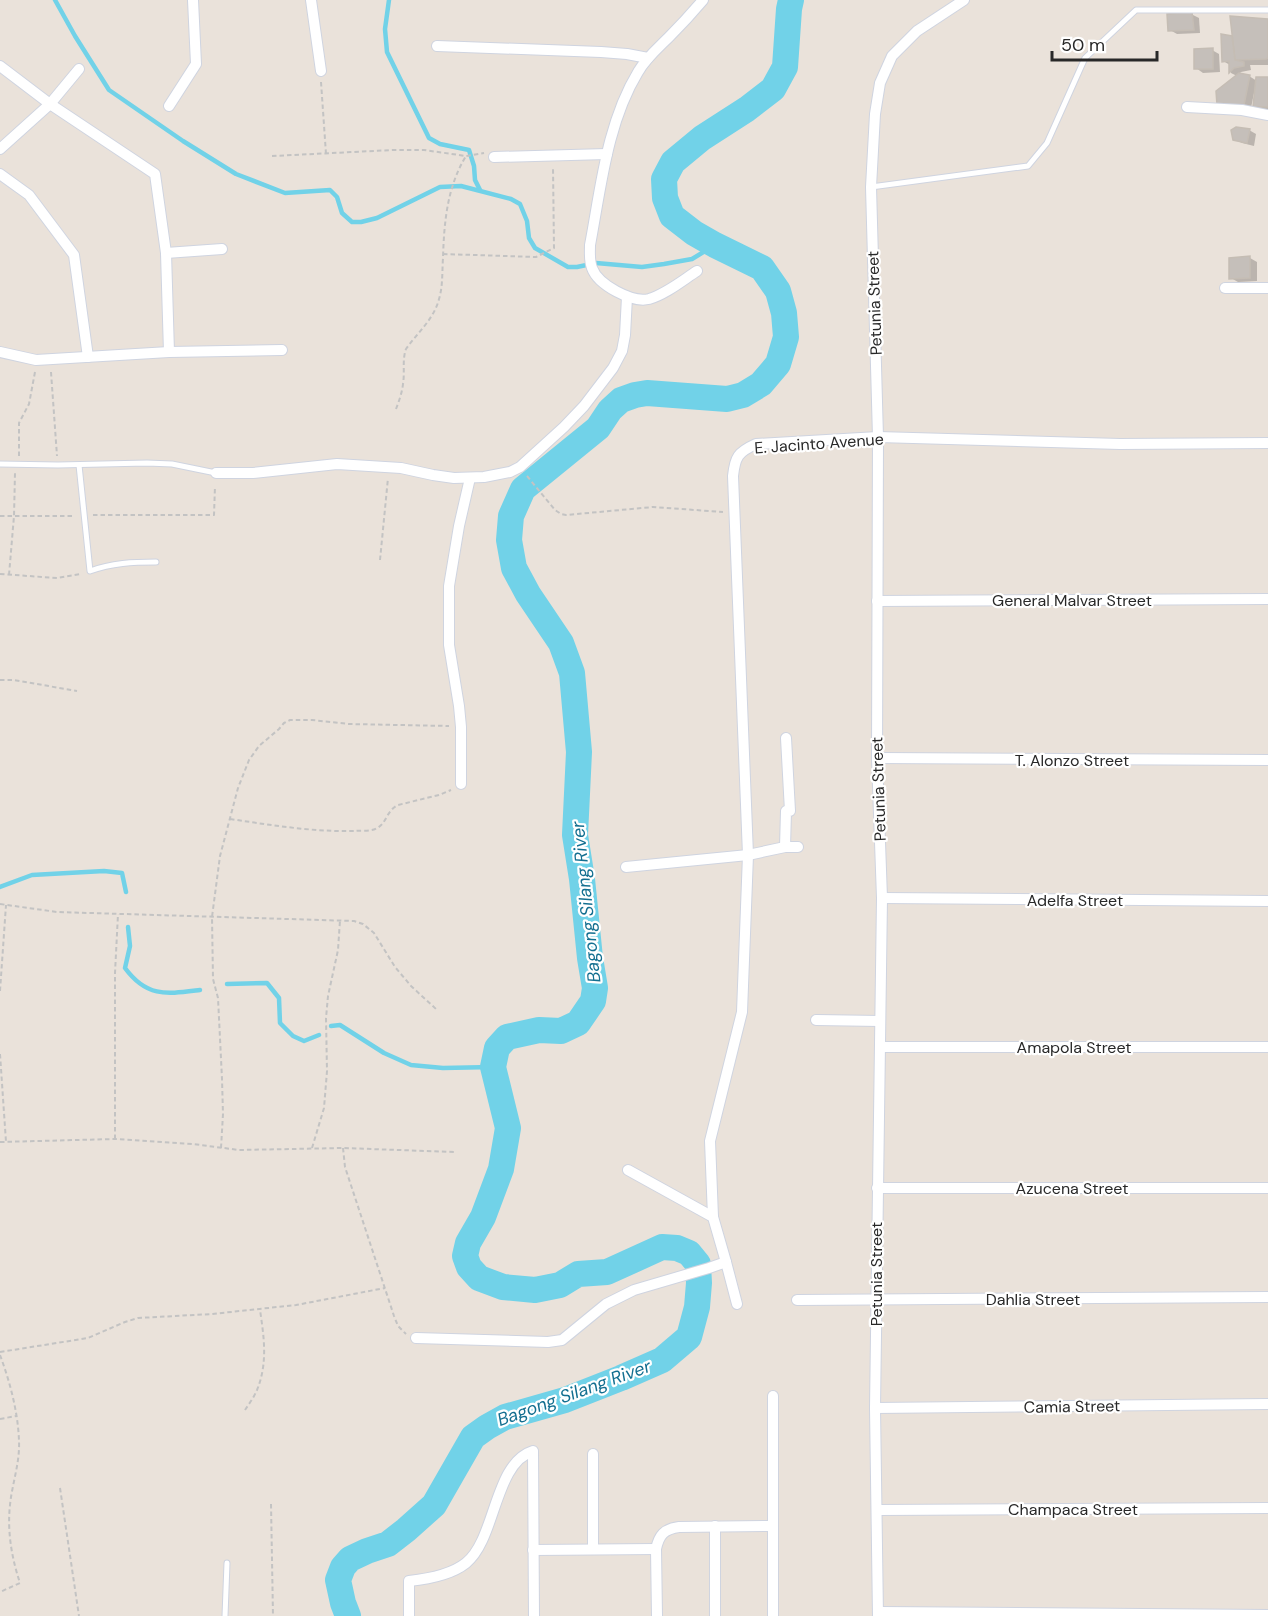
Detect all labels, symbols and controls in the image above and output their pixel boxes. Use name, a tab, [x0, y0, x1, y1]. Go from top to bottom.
scale bar	[1052, 24, 1157, 62]
text: 50 m	[1061, 33, 1105, 57]
street label: Petunia Street	[862, 250, 887, 356]
street label: E. Jacinto Avenue	[754, 429, 884, 458]
street label: General Malvar Street	[992, 590, 1152, 611]
street label: Petunia Street	[866, 736, 891, 842]
street label: T. Alonzo Street	[1015, 750, 1129, 771]
water label: Bagong Silang River	[565, 819, 606, 984]
street label: Adelfa Street	[1027, 890, 1123, 911]
street label: Amapola Street	[1017, 1037, 1131, 1058]
street label: Azucena Street	[1016, 1178, 1128, 1199]
street label: Petunia Street	[866, 1222, 887, 1326]
street label: Dahlia Street	[986, 1289, 1080, 1310]
water label: Bagong Silang River	[494, 1354, 655, 1432]
street label: Camia Street	[1024, 1395, 1120, 1418]
street label: Champaca Street	[1008, 1499, 1138, 1520]

